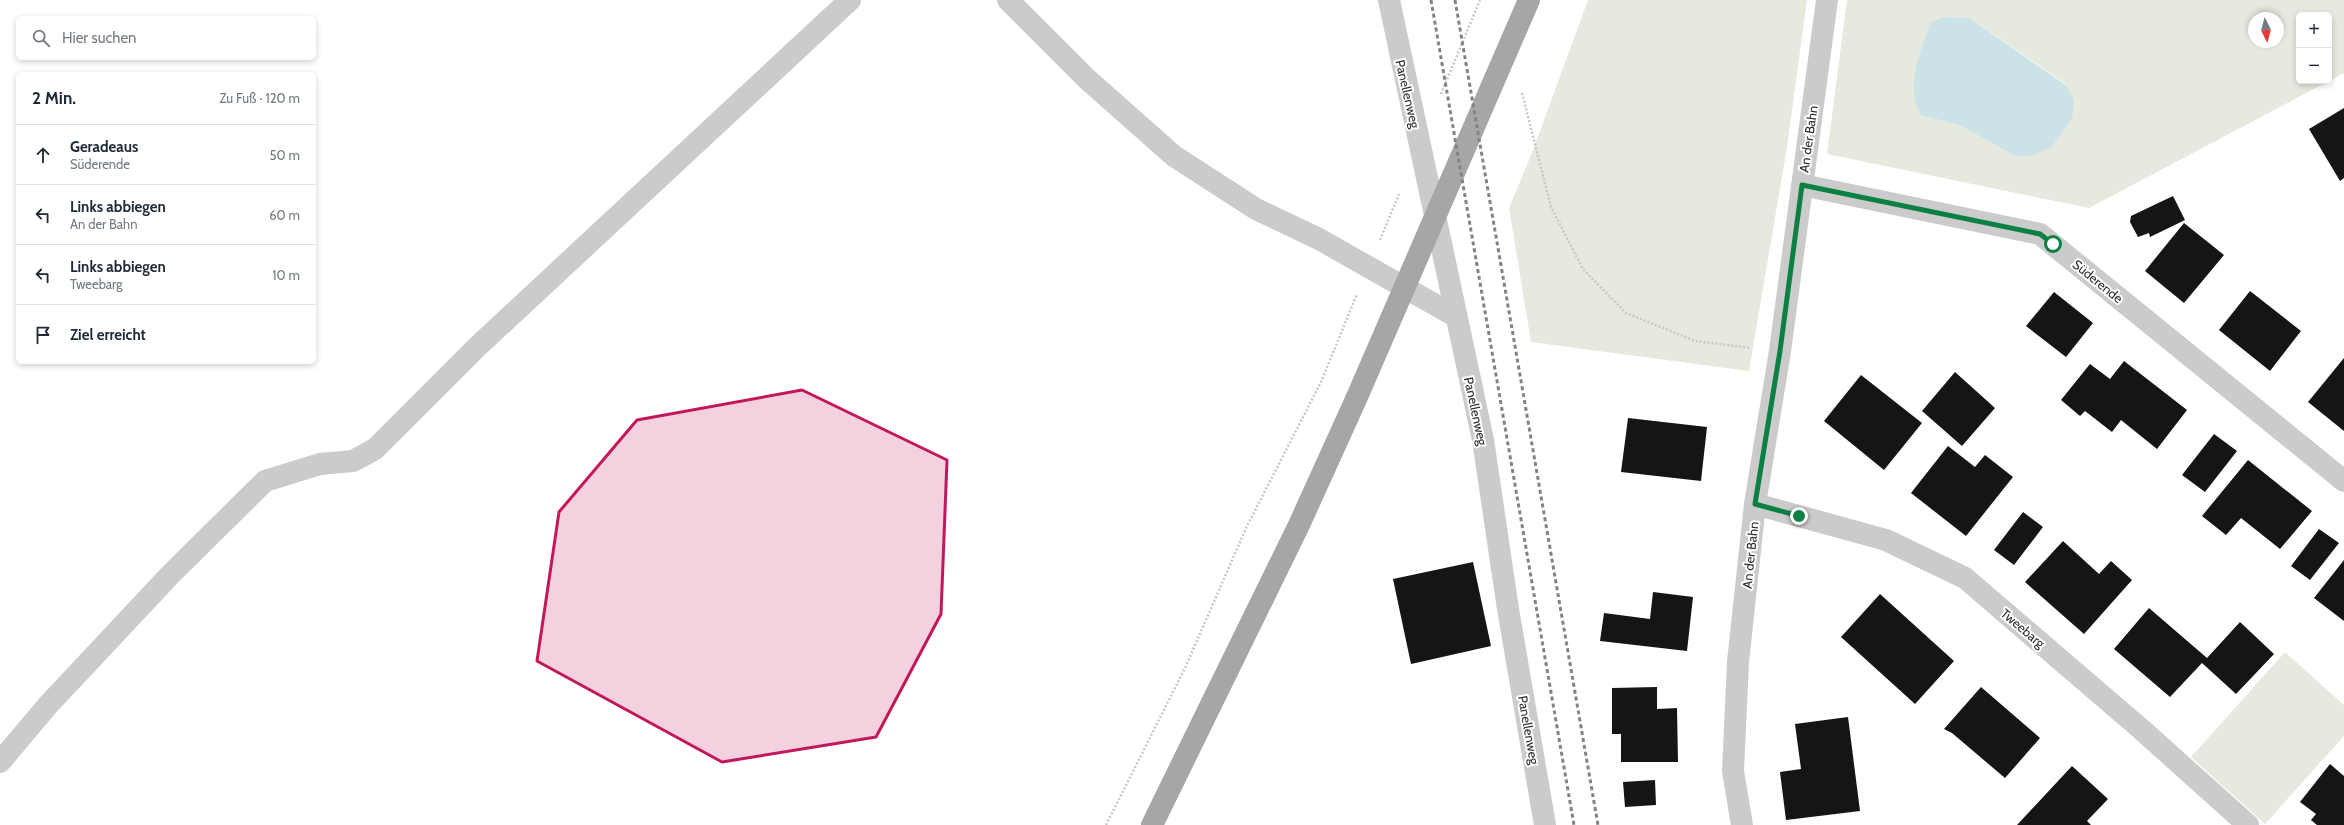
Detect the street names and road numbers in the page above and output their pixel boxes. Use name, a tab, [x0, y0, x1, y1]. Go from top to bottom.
street label: Panellenweg	[1392, 58, 1424, 130]
street label: An der Bahn	[1795, 105, 1821, 173]
street label: Süderende	[2070, 256, 2127, 306]
street label: Panellenweg	[1461, 375, 1491, 447]
street label: An der Bahn	[1739, 521, 1761, 589]
street label: Tweebarg	[1998, 605, 2049, 651]
street label: Panellenweg	[1515, 694, 1543, 766]

